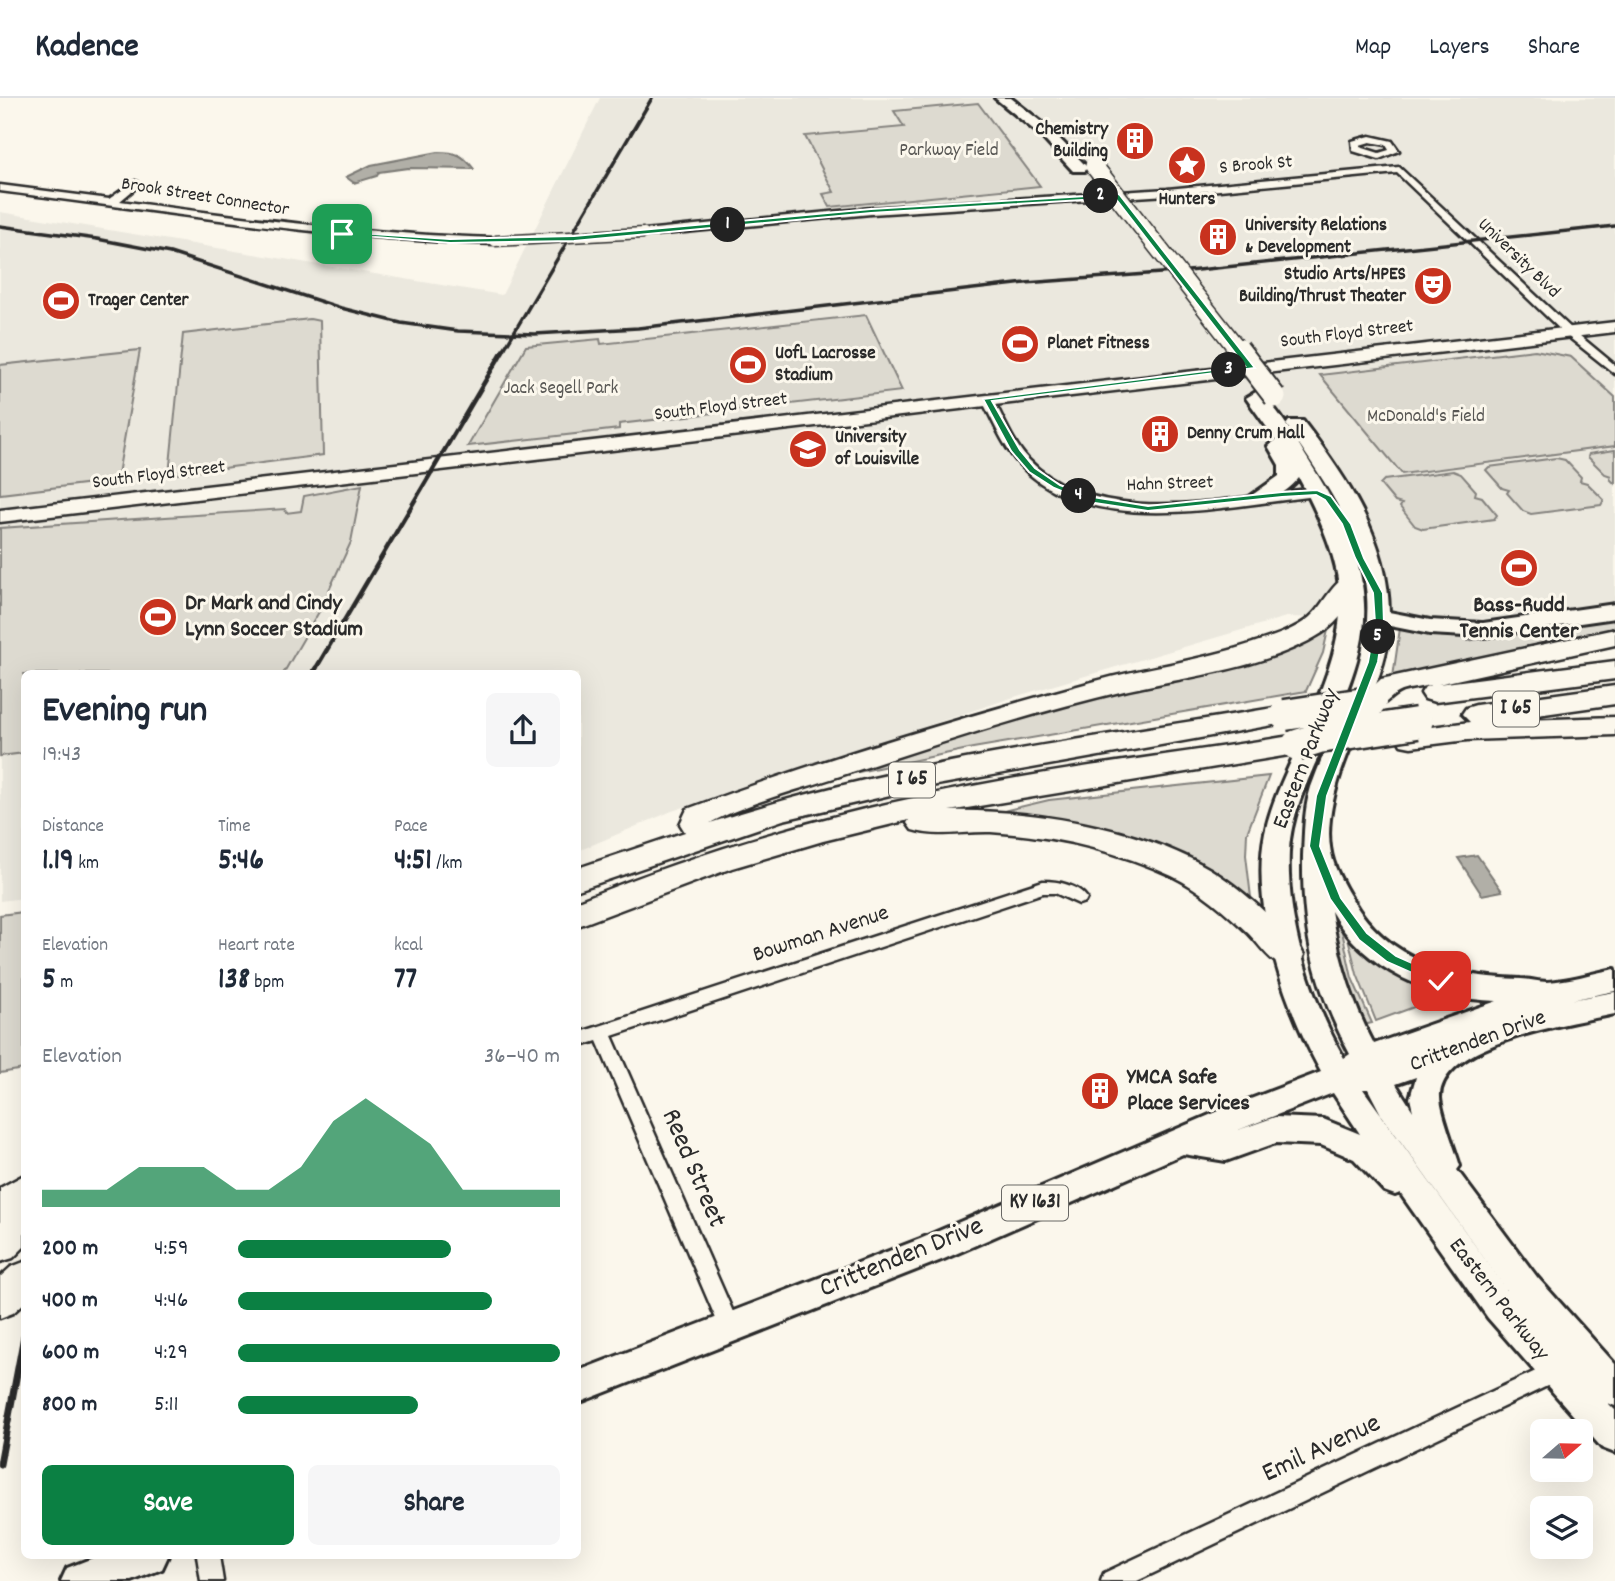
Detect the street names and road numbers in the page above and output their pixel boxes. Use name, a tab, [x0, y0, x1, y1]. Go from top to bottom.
street label: S Brook St	[1218, 149, 1294, 183]
street label: Brook Street Connector	[119, 171, 291, 225]
street label: University Blvd	[1471, 213, 1565, 305]
street label: South Floyd Street	[1279, 313, 1415, 357]
street label: South Floyd Street	[653, 386, 789, 430]
street label: South Floyd Street	[91, 454, 227, 498]
street label: Hahn Street	[1126, 470, 1214, 500]
street label: Eastern Parkway	[1265, 683, 1349, 834]
road number: I 65	[1493, 692, 1539, 726]
road number: I 65	[889, 762, 935, 798]
street label: Bowman Avenue	[749, 897, 893, 973]
street label: Crittenden Drive	[1405, 1002, 1551, 1082]
street label: Reed Street	[649, 1103, 735, 1235]
road number: KY 1631	[1002, 1186, 1068, 1220]
street label: Crittenden Drive	[814, 1208, 990, 1310]
street label: Eastern Parkway	[1439, 1232, 1557, 1369]
street label: Emil Avenue	[1256, 1405, 1388, 1495]

